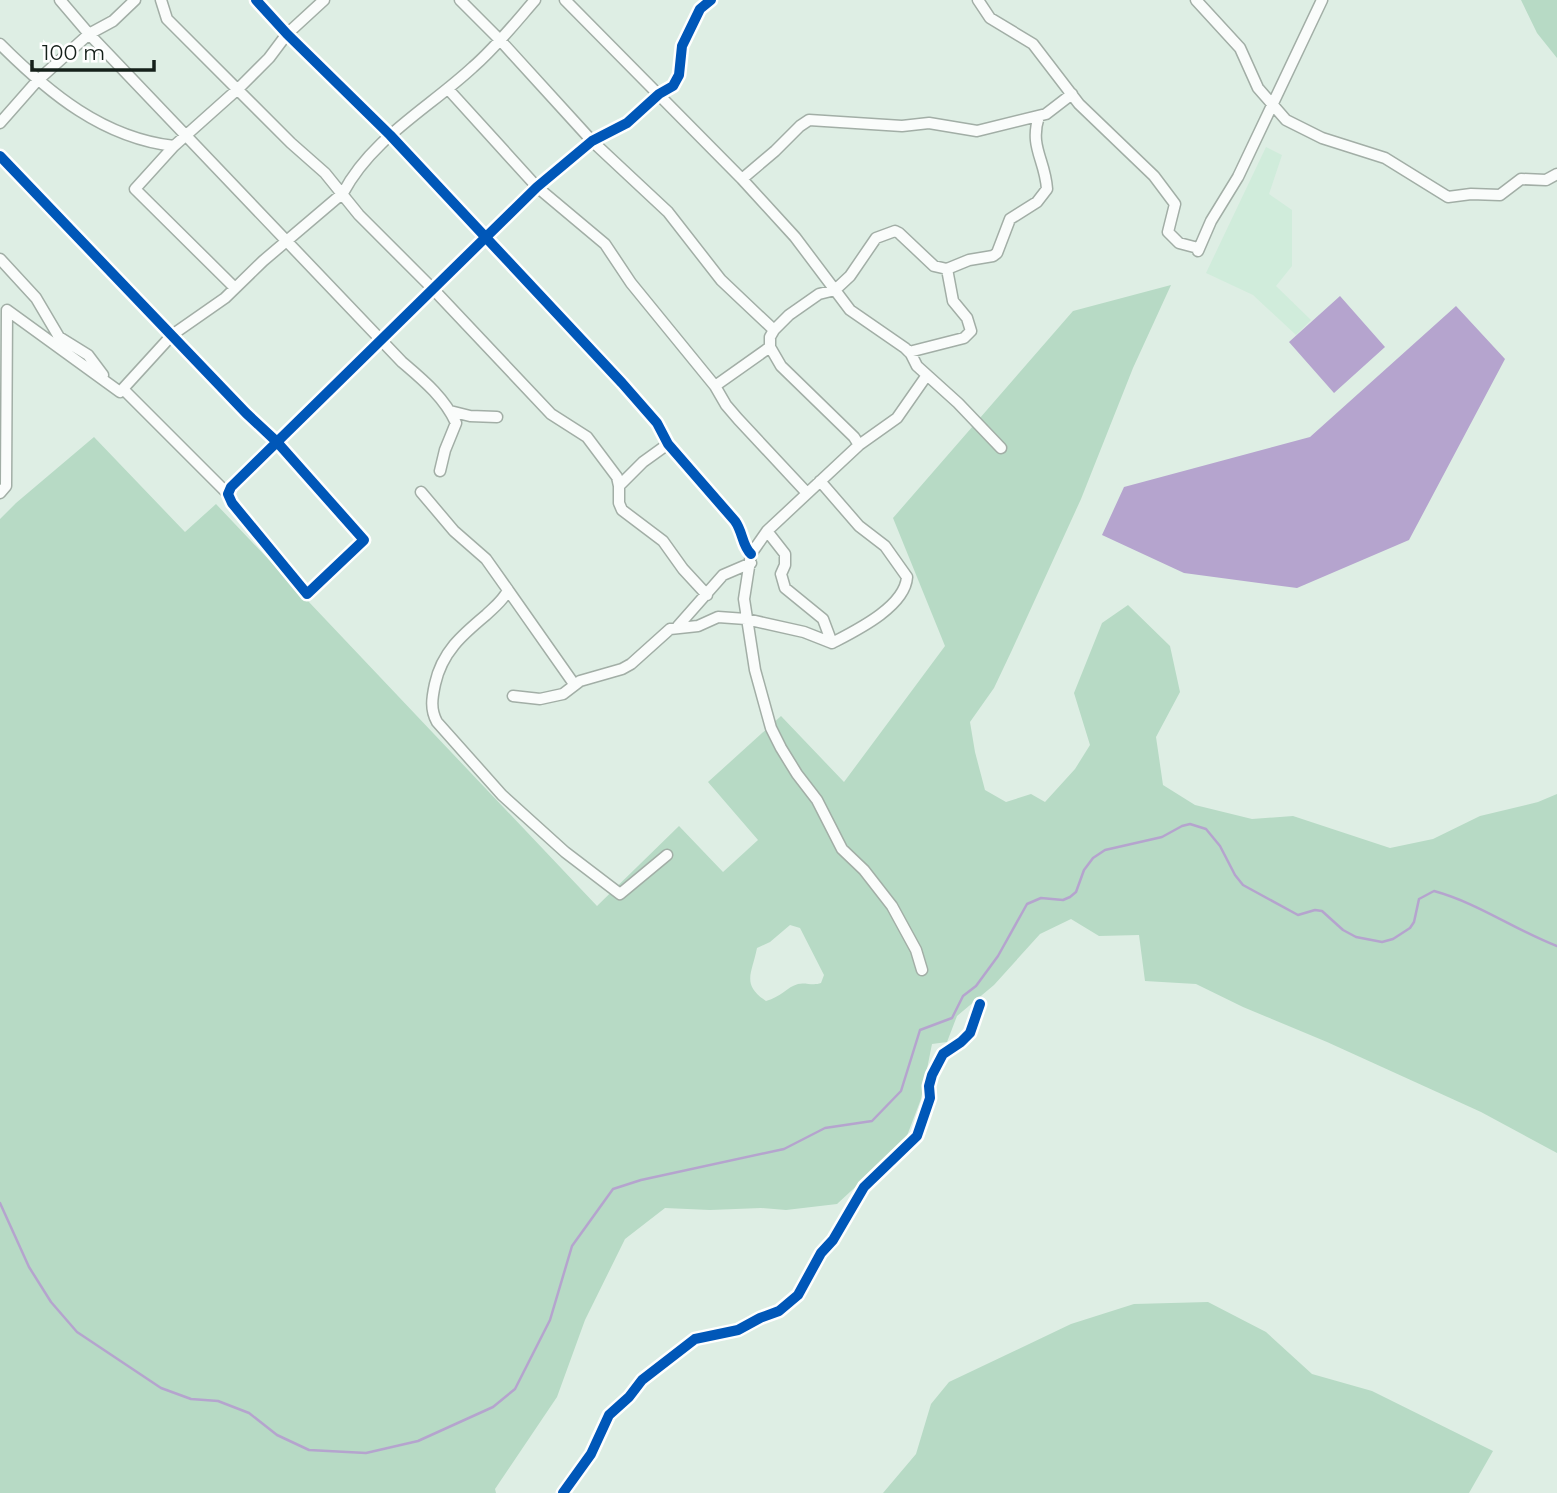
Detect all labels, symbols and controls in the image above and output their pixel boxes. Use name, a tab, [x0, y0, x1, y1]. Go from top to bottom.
scale bar	[32, 28, 154, 72]
text: 100 m	[42, 40, 105, 65]

